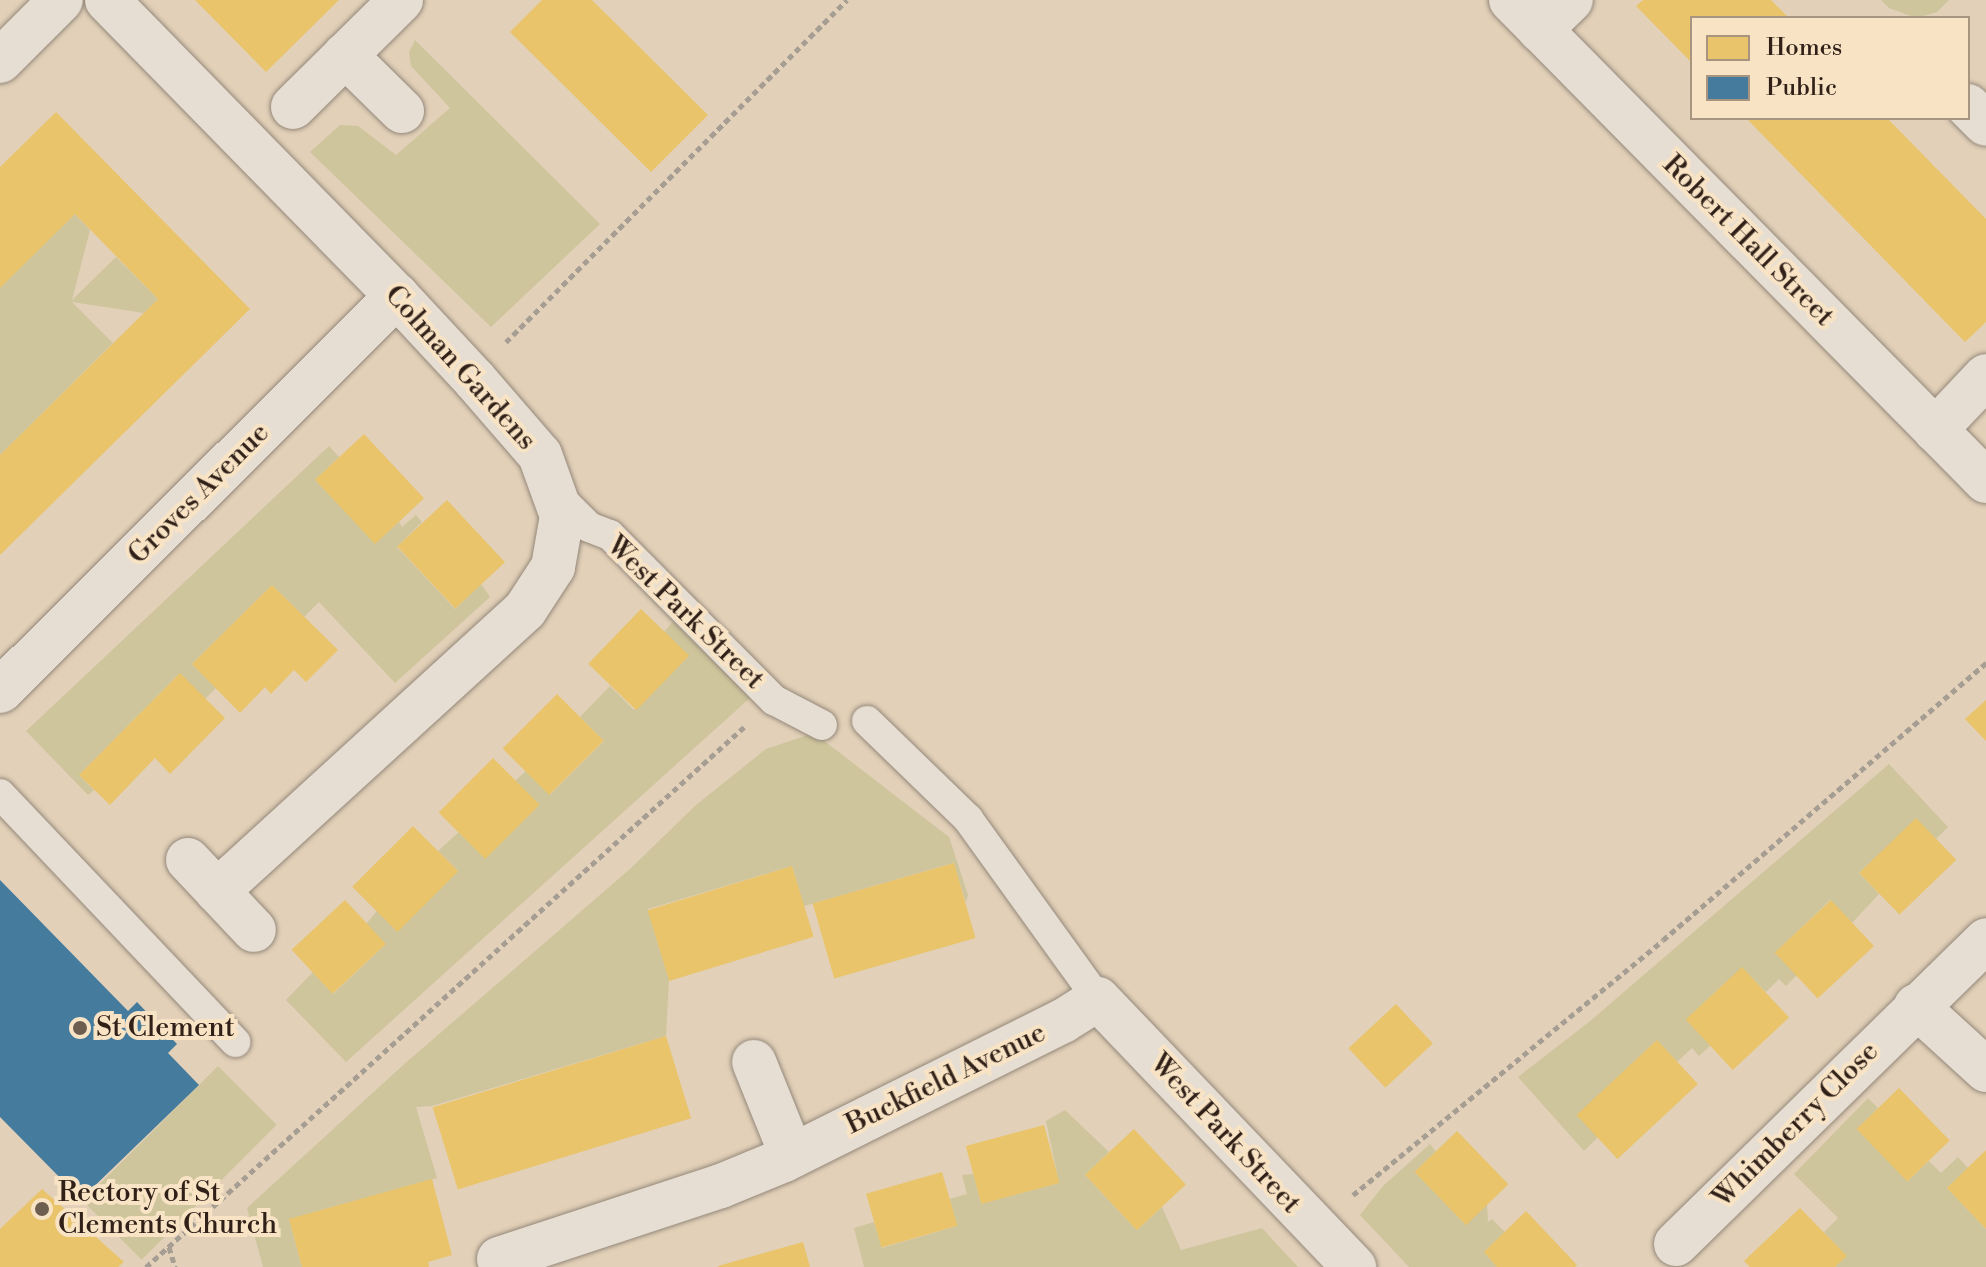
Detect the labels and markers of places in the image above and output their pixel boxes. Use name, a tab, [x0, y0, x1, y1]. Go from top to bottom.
place label: St Clement	[96, 1011, 235, 1045]
marker: St Clement	[71, 1019, 89, 1037]
place label: Rectory of St Clements Church	[58, 1176, 277, 1242]
marker: Rectory of St Clements Church	[33, 1200, 51, 1218]

